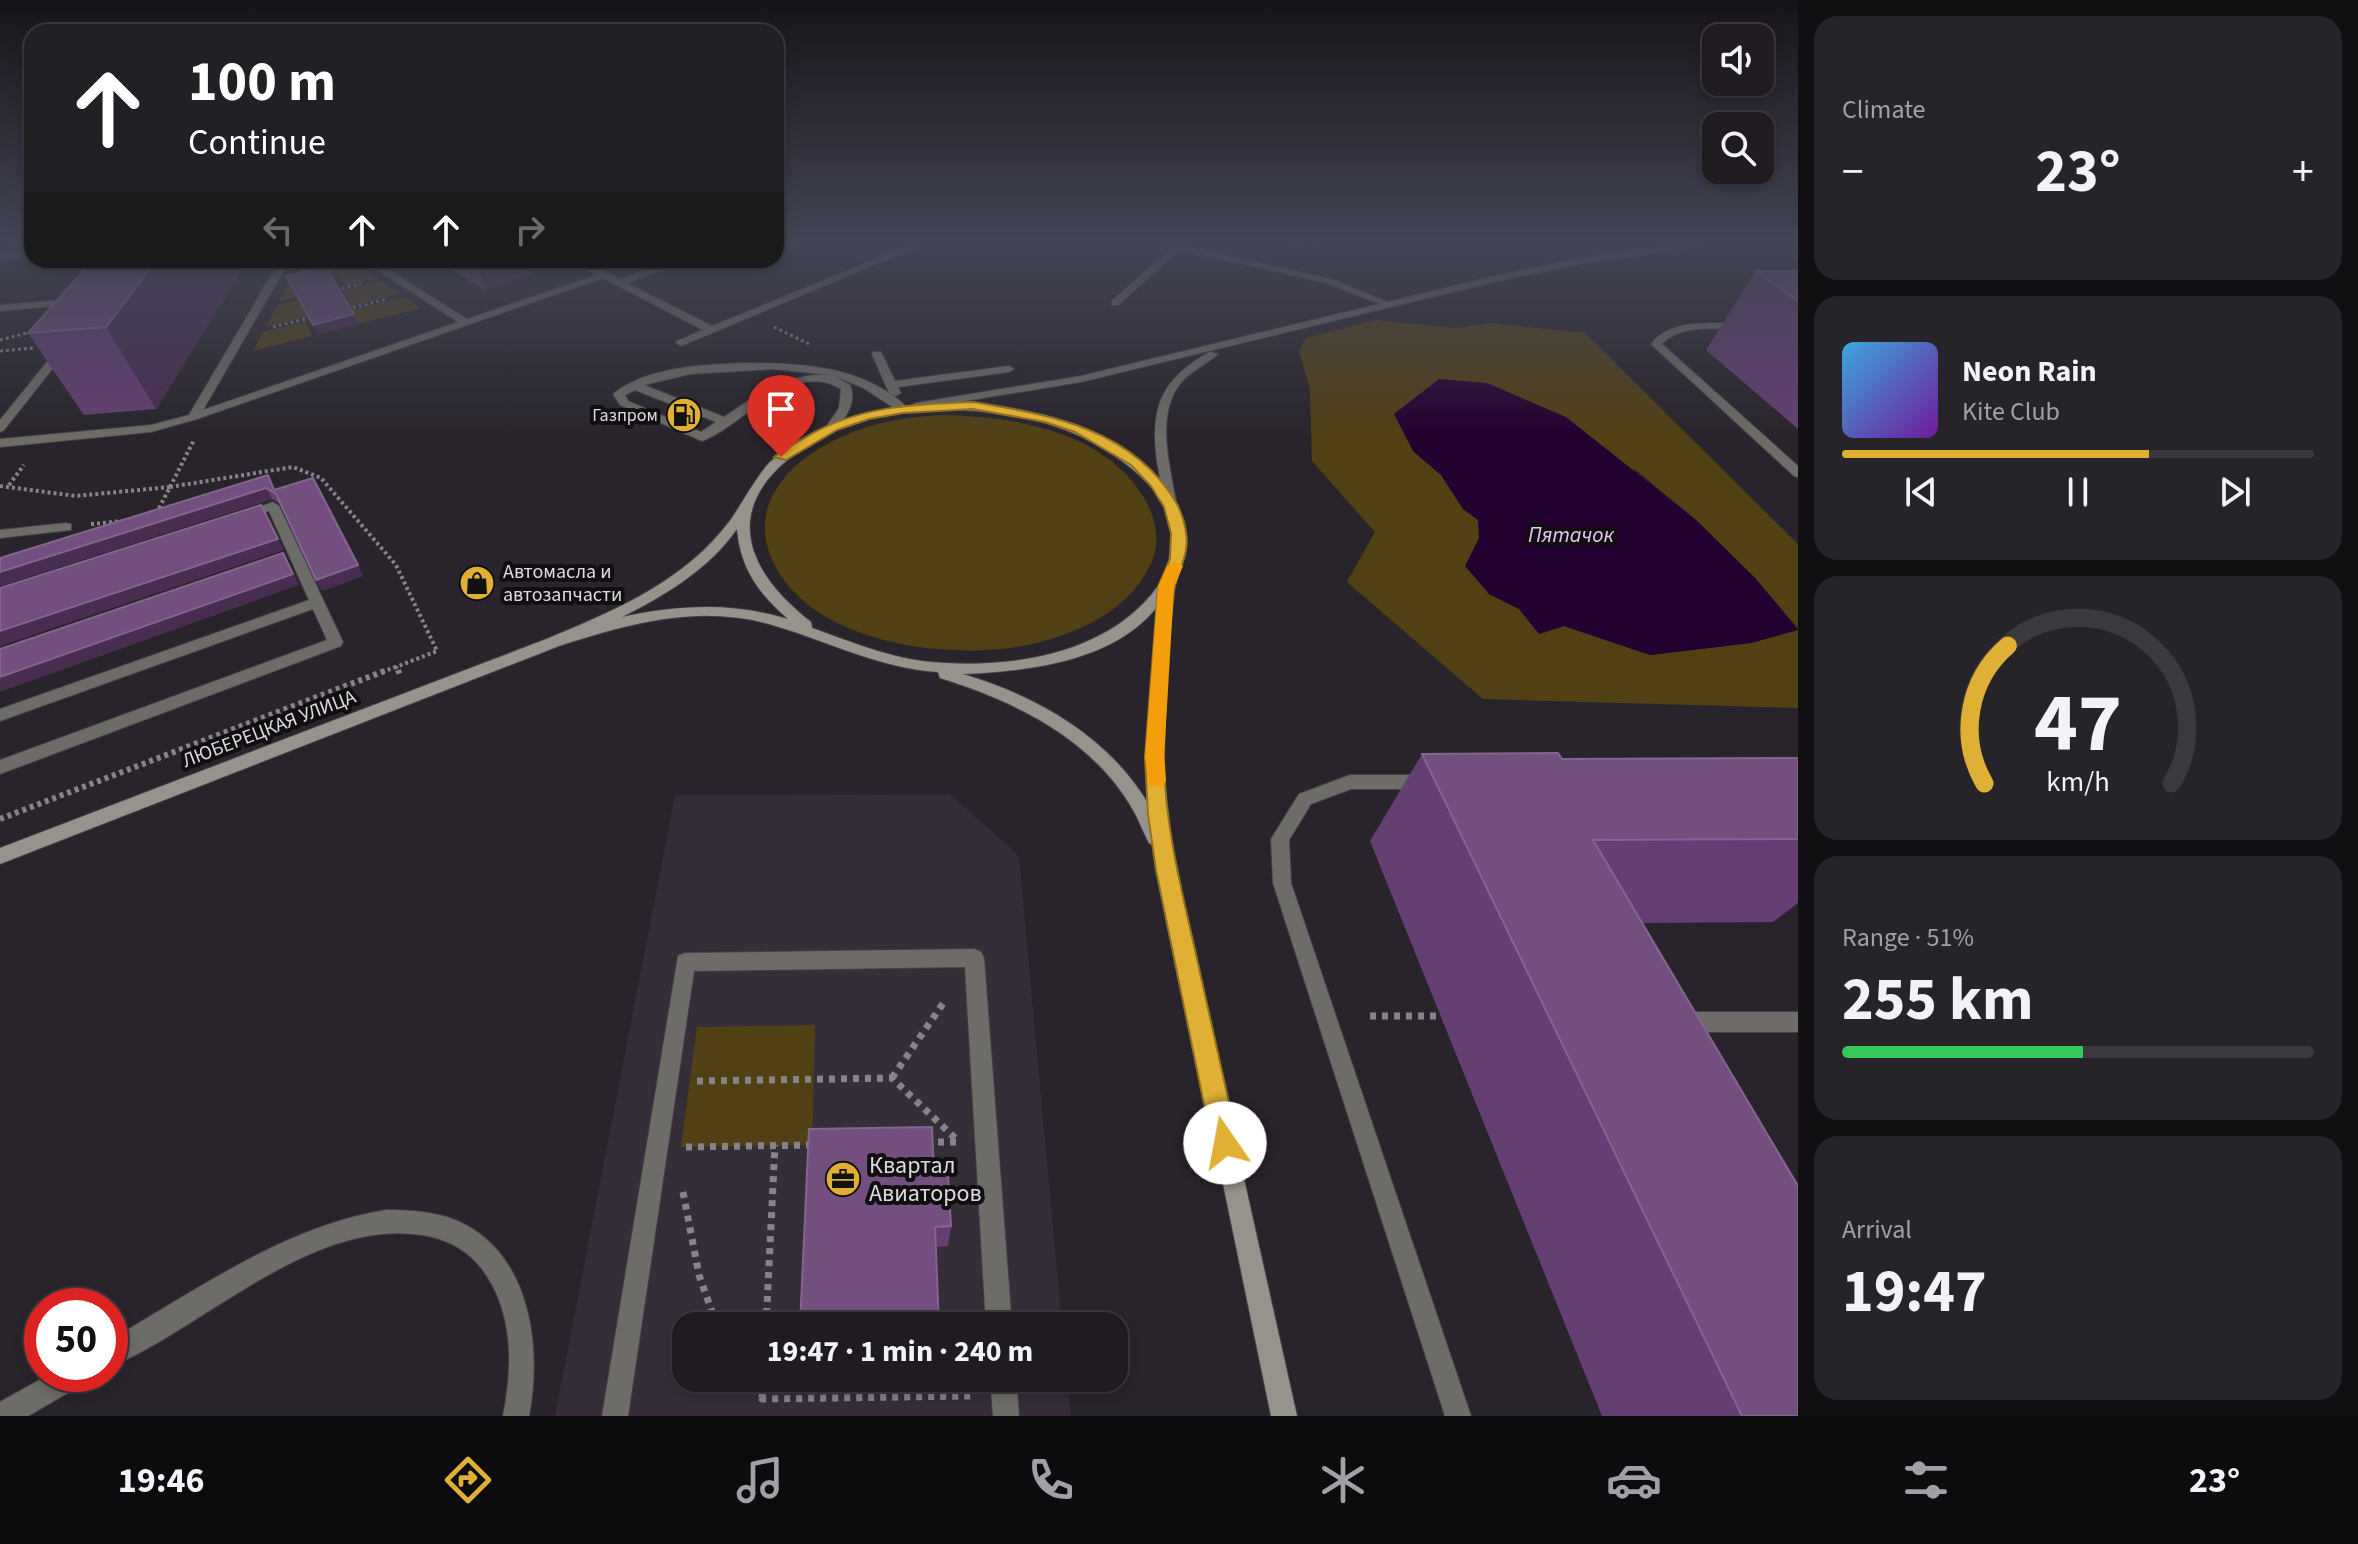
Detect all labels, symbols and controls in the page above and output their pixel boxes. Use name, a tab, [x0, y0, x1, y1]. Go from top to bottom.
map controls	[1702, 24, 1774, 184]
button: sound	[1702, 24, 1774, 96]
text: 100 m	[188, 43, 336, 122]
icon: ahead	[56, 56, 160, 160]
text: Climate	[1842, 91, 1926, 128]
button: search	[1702, 112, 1774, 184]
text: Continue	[188, 117, 326, 168]
text: 23°	[2035, 130, 2121, 215]
text: −	[1842, 141, 1864, 204]
text: +	[2292, 141, 2314, 204]
icon: left	[256, 208, 300, 252]
icon: ahead	[340, 208, 384, 252]
icon: ahead	[424, 208, 468, 252]
icon: right	[508, 208, 552, 252]
text: Neon Rain	[1962, 350, 2097, 393]
pin	[747, 375, 815, 457]
icon: arrive	[759, 387, 803, 431]
text: Kite Club	[1962, 393, 2060, 430]
fuel station icon: Газпром	[665, 396, 703, 434]
place label: Газпром	[592, 403, 658, 428]
icon: previous	[1899, 470, 1943, 514]
icon: pause	[2056, 470, 2100, 514]
icon: next	[2213, 470, 2257, 514]
water label: Пятачок	[1528, 519, 1614, 551]
place label: Автомасла и автозапчасти	[503, 558, 622, 609]
shop icon: Автомасла и автозапчасти	[458, 564, 496, 602]
text: 47	[2034, 665, 2122, 783]
street label: ЛЮБЕРЕЦКАЯ УЛИЦА	[178, 683, 360, 775]
text: km/h	[2046, 762, 2110, 802]
text: Range · 51%	[1842, 919, 1974, 956]
text: 255 km	[1842, 958, 2033, 1043]
position arrow	[1183, 1101, 1267, 1185]
place label: Квартал Авиаторов	[869, 1148, 982, 1211]
office icon: Квартал Авиаторов	[824, 1160, 862, 1198]
text: Arrival	[1842, 1211, 1912, 1248]
text: 19:47	[1842, 1250, 1987, 1335]
speed limit sign: 50	[24, 1288, 128, 1392]
text: 19:47 · 1 min · 240 m	[767, 1330, 1033, 1373]
icon: directions	[440, 1452, 496, 1508]
icon: music	[732, 1452, 788, 1508]
icon: phone	[1023, 1452, 1079, 1508]
icon: climate	[1315, 1452, 1371, 1508]
icon: car	[1606, 1452, 1662, 1508]
icon: filters	[1898, 1452, 1954, 1508]
text: 19:46	[118, 1455, 205, 1506]
text: 23°	[2189, 1455, 2240, 1506]

